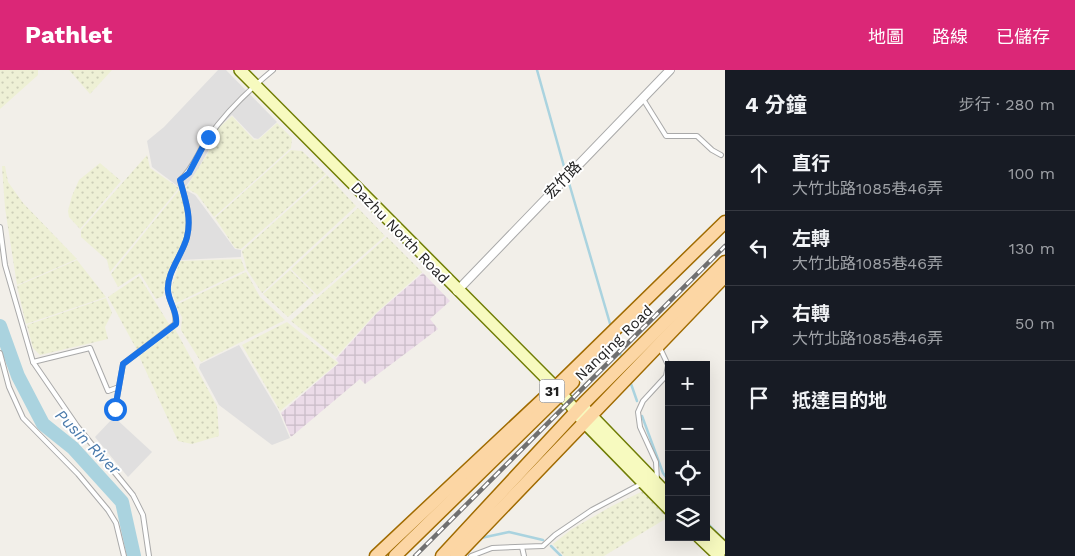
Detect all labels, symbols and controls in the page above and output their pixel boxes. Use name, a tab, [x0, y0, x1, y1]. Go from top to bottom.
text: Pathlet	[25, 21, 112, 49]
text: 地圖	[868, 26, 904, 47]
text: 路線	[932, 26, 968, 47]
text: 已儲存	[996, 26, 1050, 47]
text: 4 分鐘	[745, 92, 807, 117]
text: 步行 · 280 m	[959, 95, 1055, 114]
route end	[197, 126, 220, 149]
text: 直行	[792, 152, 830, 175]
street label: 宏竹路	[541, 158, 585, 202]
icon: ahead	[745, 159, 773, 187]
text: 100 m	[1008, 164, 1055, 183]
street label: Dazhu North Road	[347, 179, 453, 287]
text: 大竹北路1085巷46弄	[792, 179, 943, 198]
text: 左轉	[792, 227, 830, 250]
icon: left	[745, 234, 773, 262]
text: 130 m	[1009, 239, 1055, 258]
text: 大竹北路1085巷46弄	[792, 254, 943, 273]
street label: Nanqing Road	[571, 301, 657, 385]
text: 右轉	[792, 302, 830, 325]
icon: right	[745, 309, 773, 337]
text: 50 m	[1015, 314, 1055, 333]
text: 大竹北路1085巷46弄	[792, 329, 943, 348]
map controls	[665, 361, 710, 541]
button: +	[665, 361, 710, 406]
road number: 31	[540, 380, 564, 402]
icon: arrive	[745, 384, 773, 412]
text: 抵達目的地	[792, 389, 887, 412]
route start	[104, 398, 127, 421]
water label: Pusin River	[51, 405, 125, 479]
button: −	[665, 406, 710, 451]
button: locate	[665, 451, 710, 496]
button: layers	[665, 496, 710, 541]

